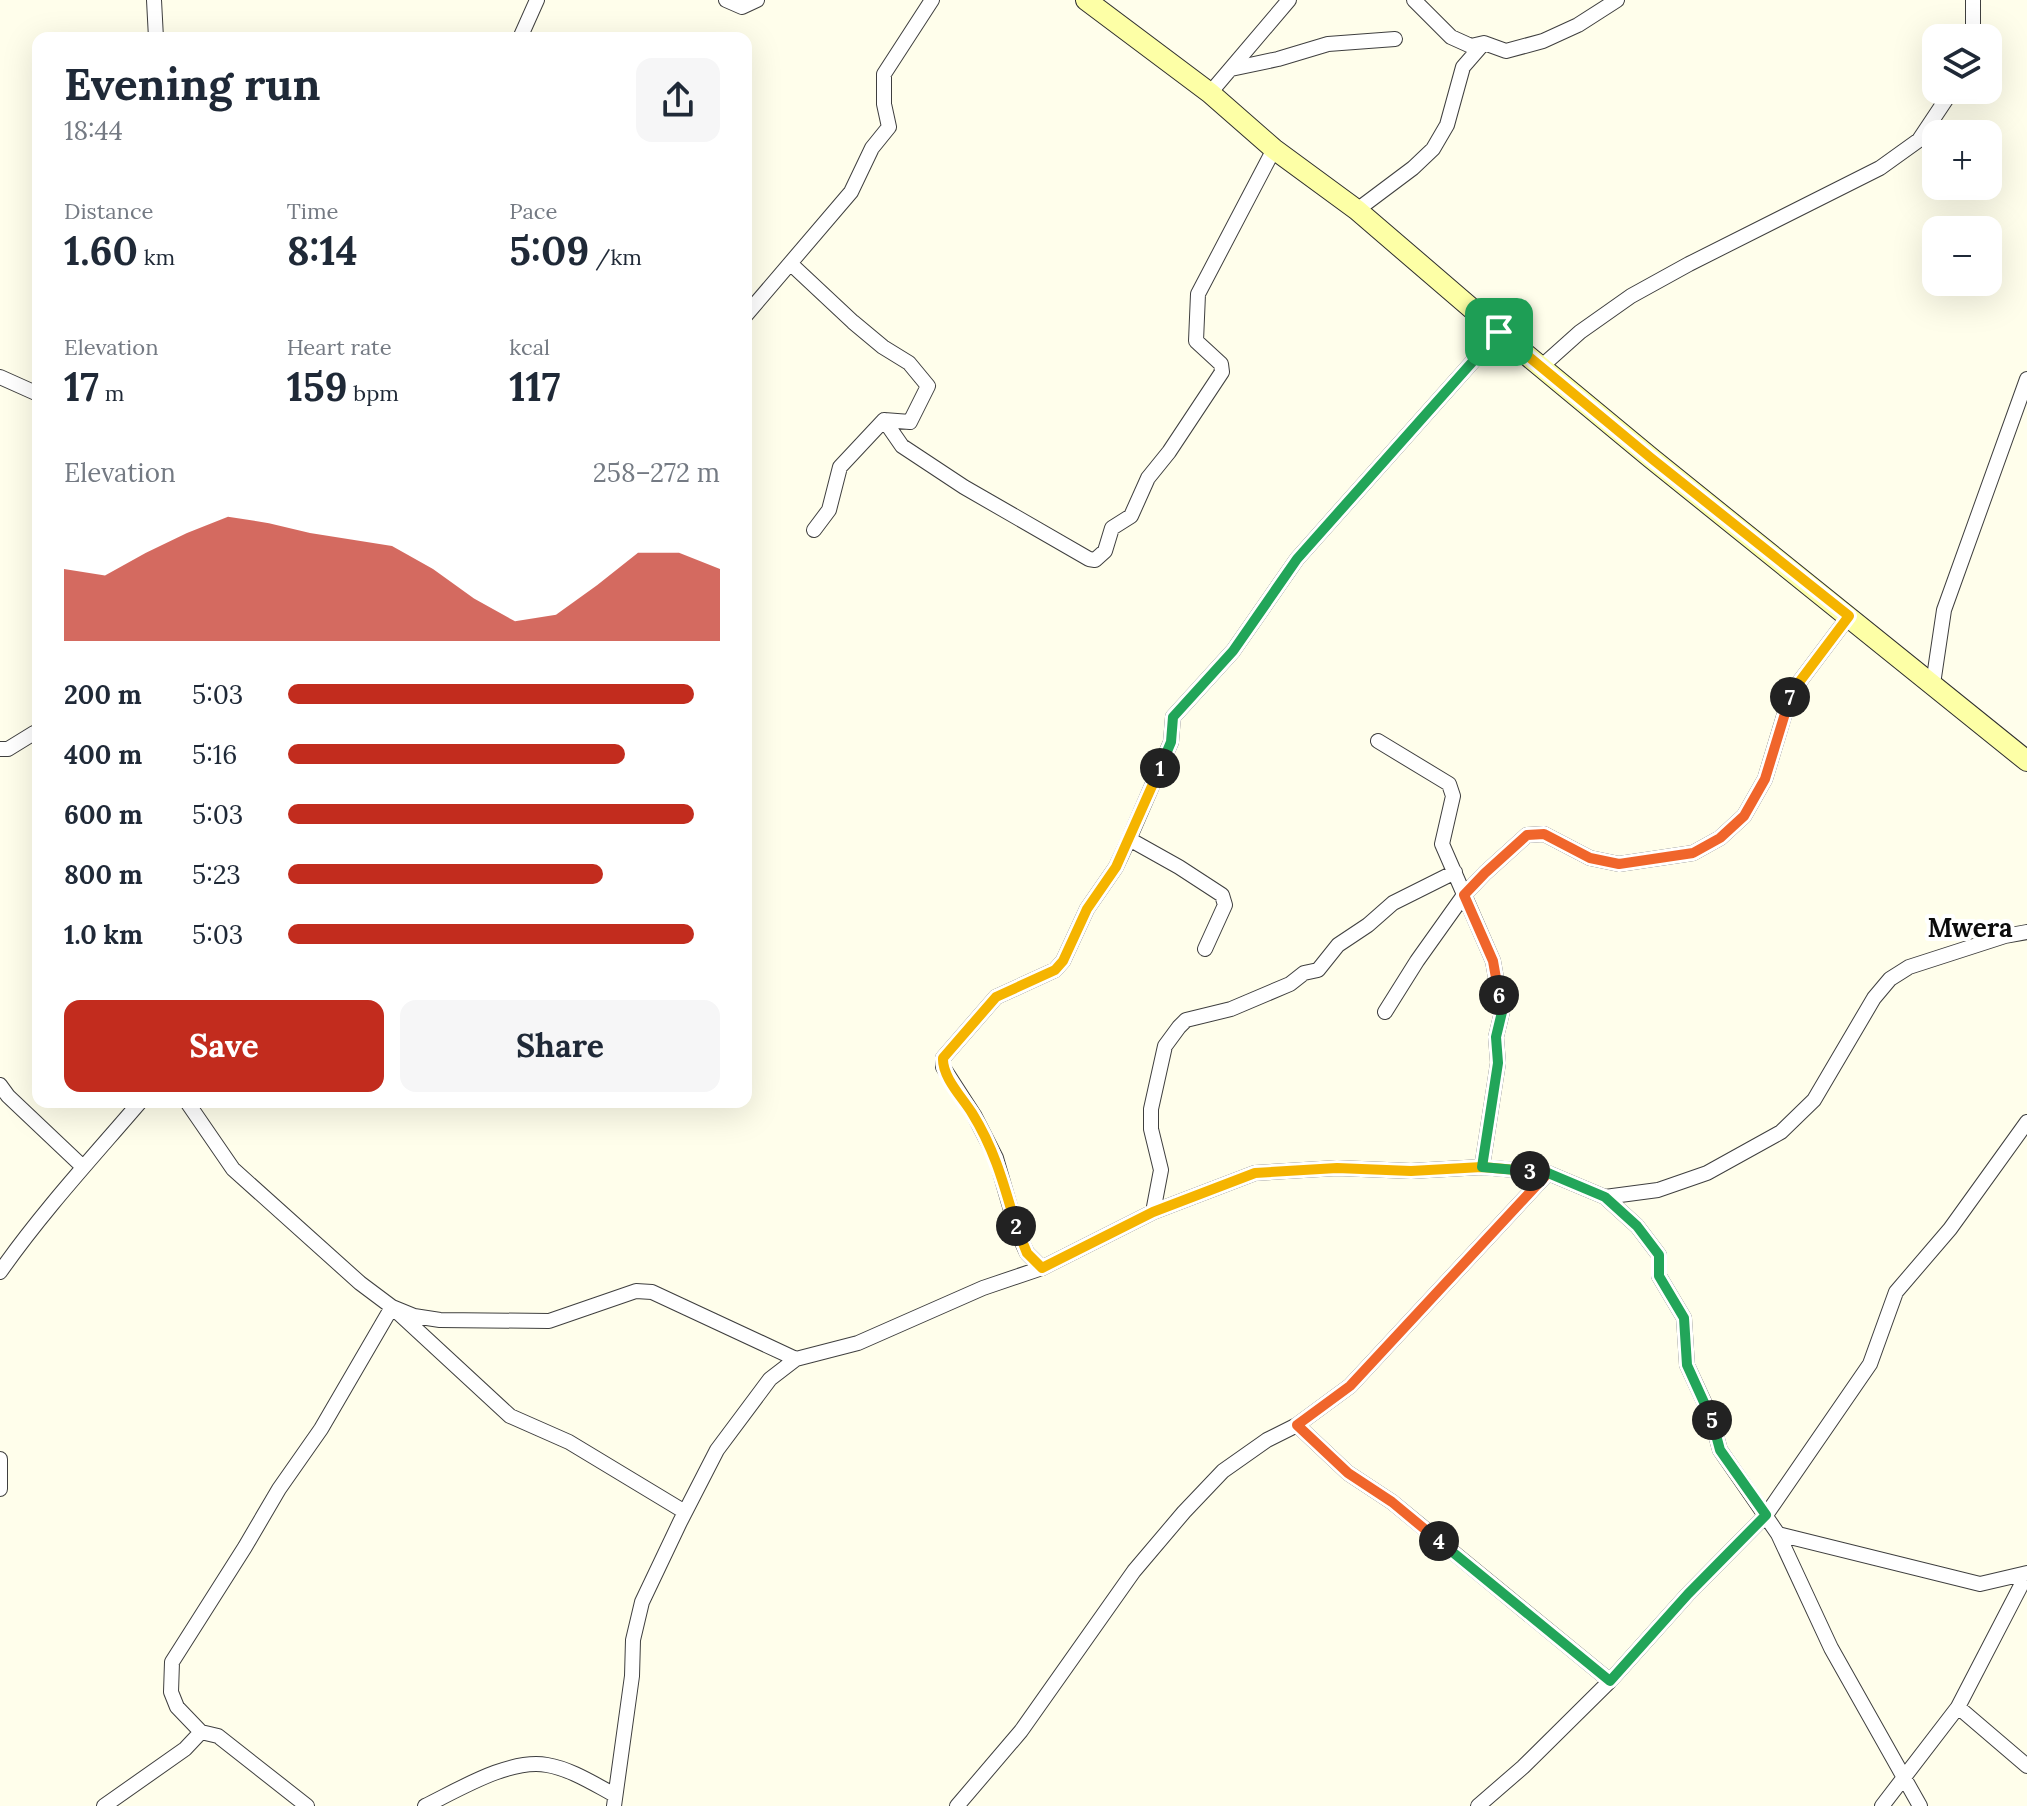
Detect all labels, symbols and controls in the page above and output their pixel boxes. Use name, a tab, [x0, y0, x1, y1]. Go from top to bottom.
map controls	[1922, 24, 2002, 296]
button: layers	[1922, 24, 2002, 104]
text: Evening run	[64, 56, 321, 112]
button: share	[636, 58, 720, 142]
text: 18:44	[64, 114, 123, 147]
button: +	[1922, 120, 2002, 200]
text: Distance	[64, 197, 154, 225]
text: Time	[287, 197, 339, 225]
text: Pace	[509, 197, 557, 225]
button: −	[1922, 216, 2002, 296]
text: 1.60	[64, 225, 138, 276]
text: 8:14	[287, 225, 358, 276]
text: 5:09	[509, 225, 589, 276]
text: km	[138, 243, 175, 271]
text: /km	[589, 243, 642, 271]
pin	[1465, 298, 1533, 366]
icon: arrive	[1477, 310, 1521, 354]
text: Elevation	[64, 333, 159, 361]
text: Heart rate	[287, 333, 392, 361]
text: kcal	[509, 333, 550, 361]
text: 17	[64, 361, 99, 412]
text: 159	[287, 361, 348, 412]
text: 117	[509, 361, 561, 412]
text: m	[99, 379, 124, 407]
text: bpm	[348, 379, 399, 407]
text: Elevation	[64, 456, 176, 489]
text: 258–272 m	[593, 456, 720, 489]
pin: 7	[1770, 677, 1810, 717]
text: 200 m	[64, 678, 142, 711]
text: 5:03	[192, 678, 243, 711]
text: 7	[1785, 683, 1795, 711]
text: 400 m	[64, 738, 142, 771]
text: 5:16	[192, 738, 237, 771]
pin: 1	[1140, 748, 1180, 788]
text: 1	[1156, 754, 1164, 782]
text: 600 m	[64, 798, 143, 831]
text: 5:03	[192, 798, 243, 831]
text: 800 m	[64, 858, 143, 891]
text: 5:23	[192, 858, 241, 891]
district label: Mwera	[1927, 911, 2013, 944]
text: 1.0 km	[64, 918, 143, 951]
text: 5:03	[192, 918, 243, 951]
pin: 6	[1479, 975, 1519, 1015]
text: 6	[1493, 981, 1505, 1009]
button: Save	[64, 1000, 384, 1092]
button: Share	[400, 1000, 720, 1092]
pin: 3	[1510, 1151, 1550, 1191]
text: 3	[1524, 1157, 1536, 1185]
pin: 2	[996, 1206, 1036, 1246]
text: 2	[1010, 1212, 1022, 1240]
pin: 5	[1692, 1400, 1732, 1440]
text: 5	[1706, 1406, 1718, 1434]
pin: 4	[1419, 1521, 1459, 1561]
text: 4	[1433, 1527, 1445, 1555]

